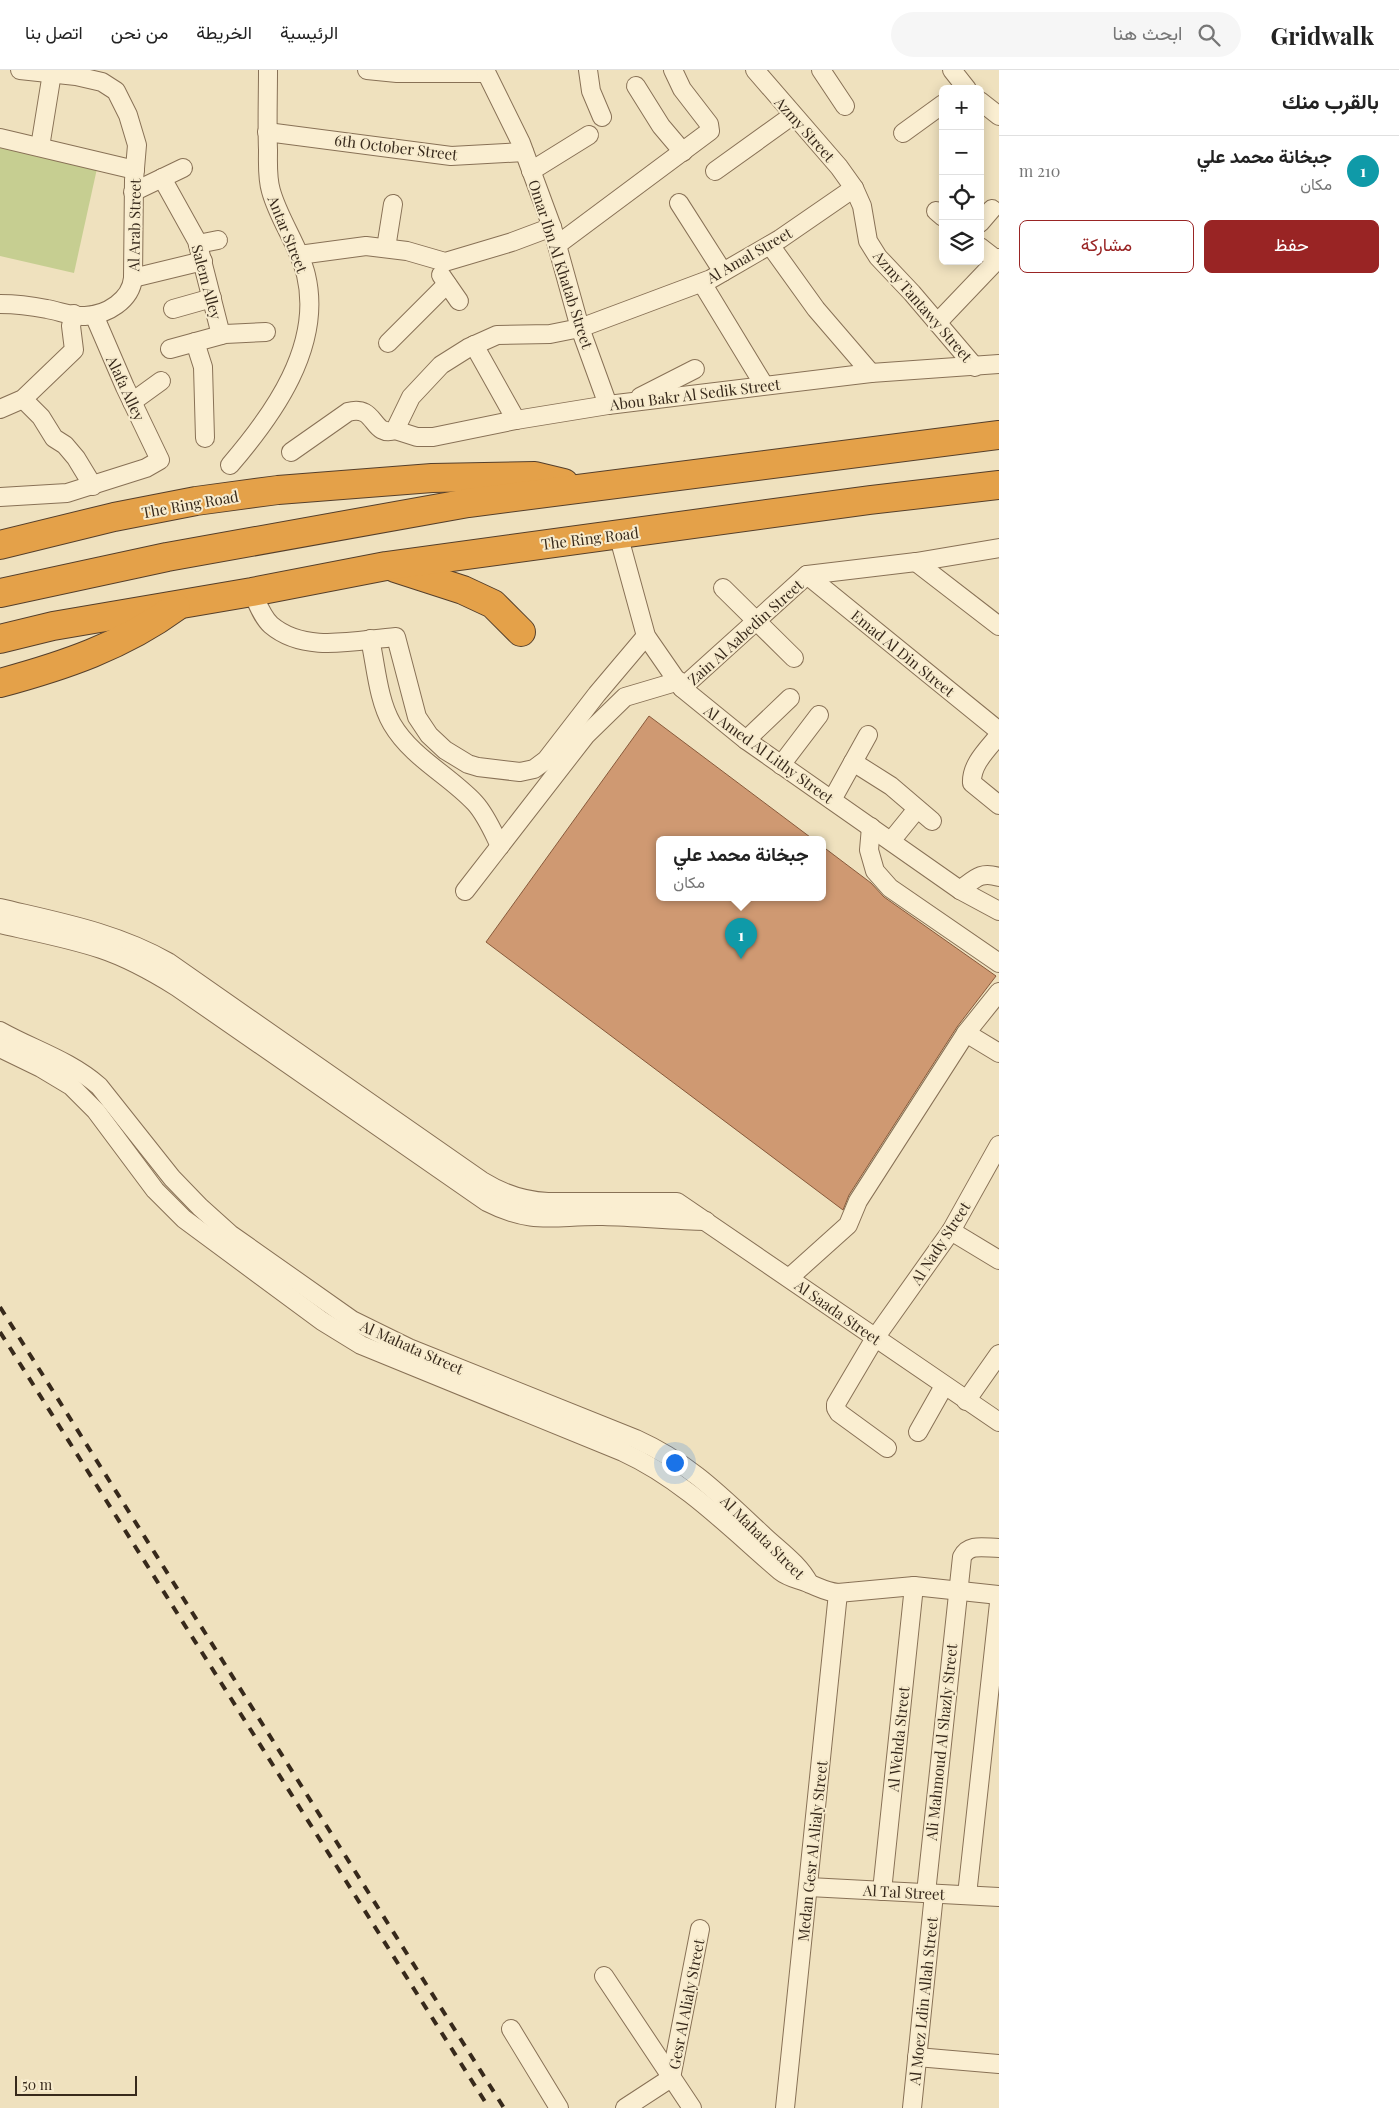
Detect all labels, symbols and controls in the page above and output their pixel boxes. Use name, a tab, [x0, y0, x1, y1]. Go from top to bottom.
search box	[891, 12, 1241, 57]
text: ابحث هنا	[1113, 19, 1183, 45]
text: Gridwalk	[1271, 19, 1374, 51]
text: اتصل بنا	[25, 20, 83, 44]
text: من نحن	[111, 20, 168, 44]
text: الخريطة	[196, 20, 252, 44]
text: الرئيسية	[280, 20, 338, 44]
icon: search	[1195, 21, 1223, 49]
map controls	[939, 85, 984, 265]
button: +	[939, 85, 984, 130]
text: بالقرب منك	[1282, 86, 1379, 114]
street label: Azmy Street	[770, 91, 840, 166]
street label: 6th October Street	[333, 130, 459, 165]
button: −	[939, 130, 984, 175]
text: جبخانة محمد علي	[1197, 142, 1332, 168]
text: 210 m	[1019, 160, 1060, 181]
text: 1	[1360, 160, 1366, 181]
text: مكان	[1300, 173, 1332, 194]
button: locate	[939, 175, 984, 220]
street label: Omar Ibn Al Khatab Street	[524, 177, 598, 352]
street label: Al Arab Street	[123, 178, 145, 273]
street label: Antar Street	[263, 192, 313, 276]
button: layers	[939, 220, 984, 265]
button: مشاركة	[1019, 220, 1194, 273]
button: حفظ	[1204, 220, 1379, 273]
street label: Al Amal Street	[702, 222, 796, 288]
street label: Salem Alley	[187, 242, 227, 322]
street label: Azmy Tantawy Street	[868, 245, 977, 366]
street label: Alafa Alley	[102, 351, 150, 424]
street label: Abou Bakr Al Sedik Street	[608, 374, 782, 415]
street label: The Ring Road	[140, 486, 240, 522]
street label: The Ring Road	[540, 522, 640, 554]
street label: Zain Al Aabedin Street	[683, 574, 808, 689]
street label: Emad Al Din Street	[847, 605, 959, 701]
street label: Al Amed Al Lithy Street	[700, 700, 838, 808]
popup	[656, 836, 826, 901]
text: جبخانة محمد علي	[673, 840, 809, 866]
text: مكان	[673, 871, 705, 892]
pin: 1	[725, 918, 757, 959]
street label: Al Nady Street	[905, 1197, 975, 1289]
street label: Al Saada Street	[790, 1274, 885, 1349]
street label: Al Mahata Street	[356, 1315, 467, 1379]
your location	[662, 1450, 688, 1476]
street label: Al Mahata Street	[716, 1490, 810, 1584]
street label: Ali Mahmoud Al Shazly Street	[921, 1642, 961, 1842]
street label: Al Wehda Street	[882, 1685, 914, 1794]
street label: Medan Gesr Al Alialy Street	[793, 1759, 832, 1942]
street label: Al Tal Street	[862, 1880, 946, 1904]
street label: Al Moez Ldin Allah Street	[904, 1915, 942, 2087]
street label: Gesr Al Alialy Street	[664, 1936, 709, 2071]
scale bar	[15, 2073, 138, 2096]
text: 50 m	[22, 2075, 52, 2094]

